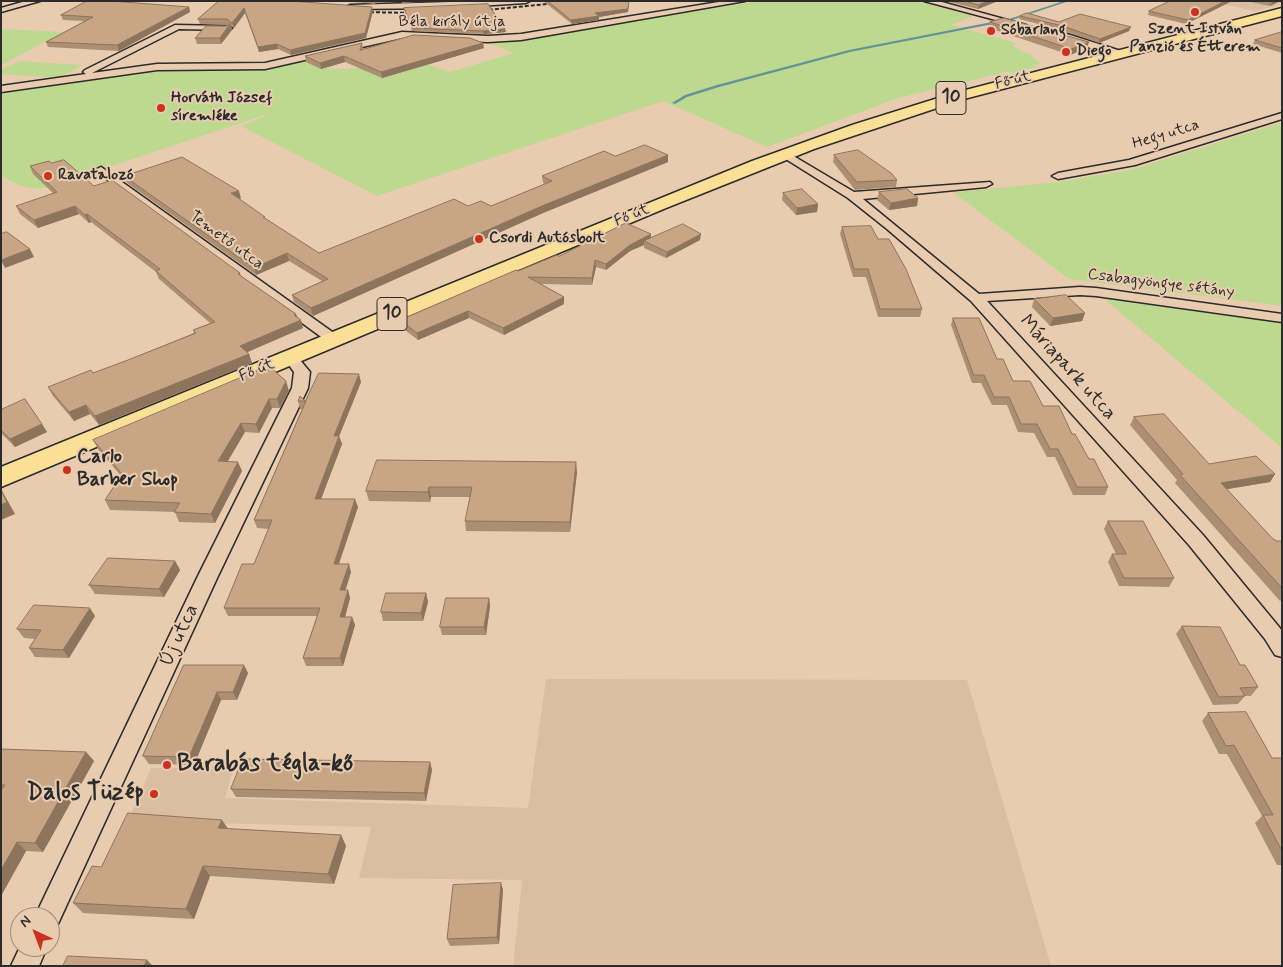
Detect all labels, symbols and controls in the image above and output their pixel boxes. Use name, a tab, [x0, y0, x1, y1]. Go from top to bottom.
marker: Szent István Panzió és Étterem	[1189, 6, 1201, 18]
street label: Béla király útja	[399, 13, 505, 33]
place label: Szent István Panzió és Étterem	[1130, 20, 1260, 58]
place label: Sóbarlang	[1001, 21, 1066, 41]
marker: Sóbarlang	[985, 25, 997, 37]
place label: Diego	[1076, 42, 1111, 62]
marker: Diego	[1060, 46, 1072, 58]
street label: Fő út	[993, 67, 1033, 95]
road number: 10	[936, 82, 966, 115]
place label: Horváth József síremléke	[171, 89, 272, 127]
marker: Horváth József síremléke	[155, 102, 167, 114]
street label: Hegy utca	[1130, 116, 1202, 154]
place label: Ravatalozó	[58, 166, 134, 186]
marker: Ravatalozó	[42, 170, 54, 182]
street label: Fő út	[612, 200, 652, 232]
street label: Temető utca	[185, 208, 267, 274]
place label: Csordi Autósbolt	[489, 229, 605, 249]
marker: Csordi Autósbolt	[473, 233, 485, 245]
street label: Csabagyöngye sétány	[1087, 265, 1235, 303]
road number: 10	[377, 298, 407, 330]
street label: Máriapark utca	[1013, 310, 1121, 426]
street label: Fő út	[237, 355, 277, 387]
place label: Carlo Barber Shop	[77, 446, 178, 493]
marker: Carlo Barber Shop	[61, 464, 73, 476]
street label: Új utca	[155, 601, 205, 671]
place label: Barabás tégla-kő	[177, 751, 353, 779]
marker: Barabás tégla-kő	[161, 759, 173, 771]
place label: Dalos Tüzép	[27, 780, 144, 808]
marker: Dalos Tüzép	[148, 788, 160, 800]
north arrow	[10, 907, 60, 957]
text: N	[16, 912, 35, 932]

